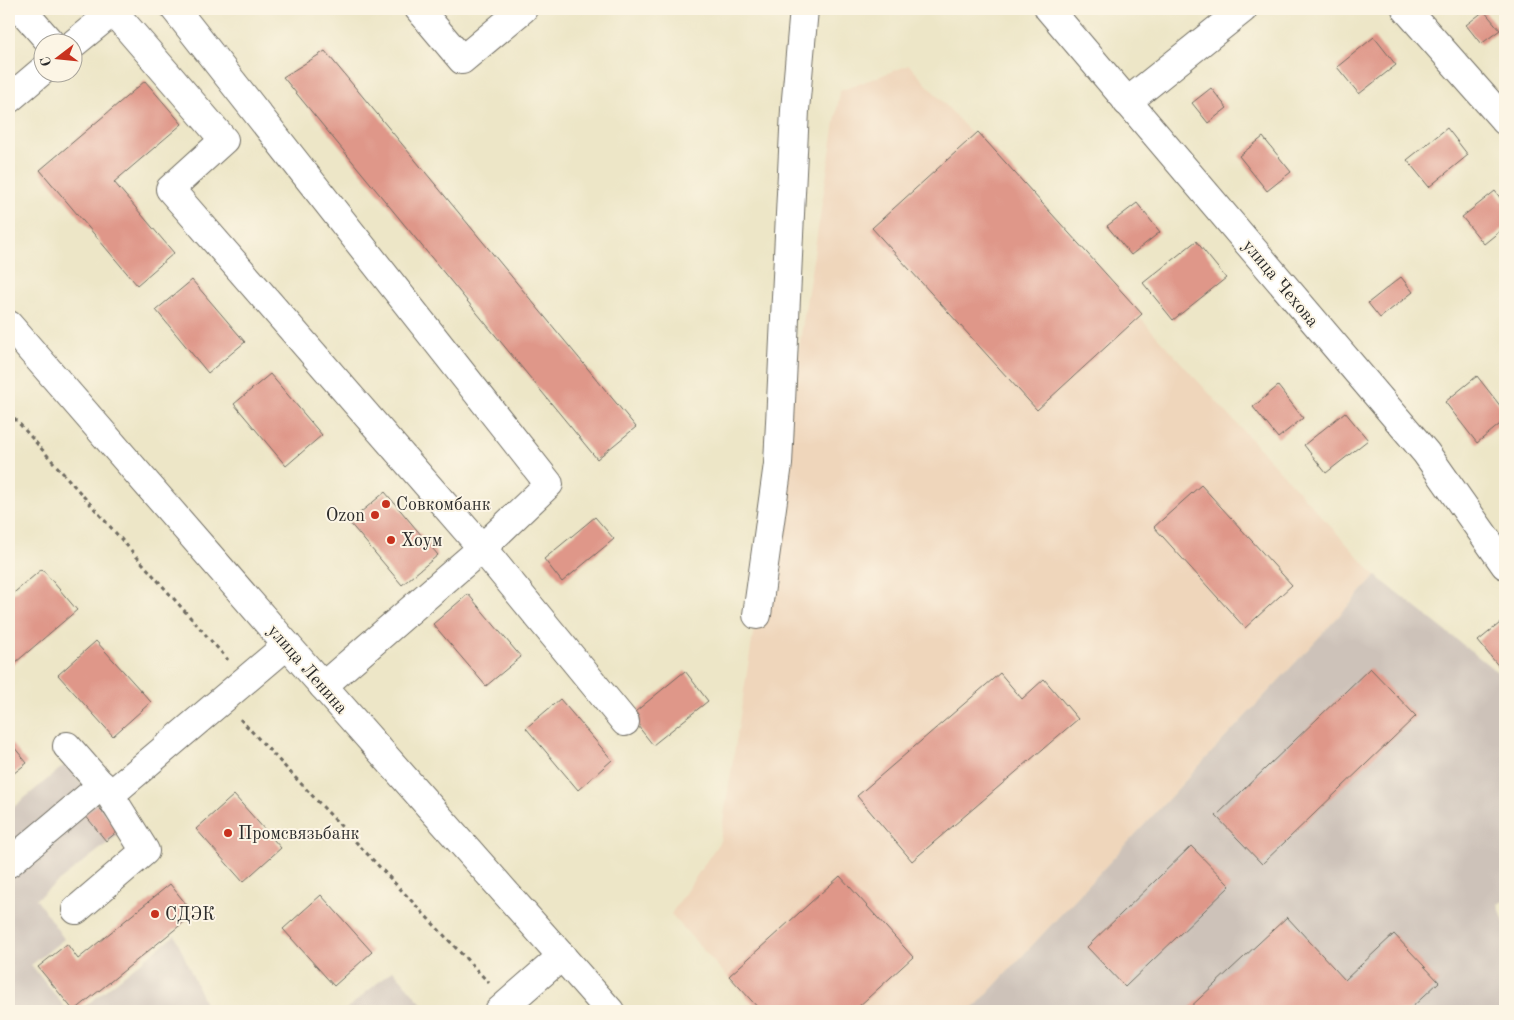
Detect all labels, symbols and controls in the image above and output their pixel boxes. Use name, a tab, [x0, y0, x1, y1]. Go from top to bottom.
north arrow	[32, 32, 82, 82]
text: С	[38, 55, 54, 68]
street label: улица Чехова	[1239, 237, 1322, 331]
place label: Совкомбанк	[396, 496, 491, 514]
marker: Совкомбанк	[380, 498, 392, 510]
place label: Ozon	[326, 507, 365, 525]
marker: Ozon	[369, 509, 381, 521]
place label: Хоум	[401, 532, 442, 550]
marker: Хоум	[385, 534, 397, 546]
street label: улица Ленина	[264, 622, 351, 718]
place label: Промсвязьбанк	[238, 825, 360, 843]
marker: Промсвязьбанк	[222, 827, 234, 839]
place label: СДЭК	[165, 906, 215, 924]
marker: СДЭК	[149, 908, 161, 920]

